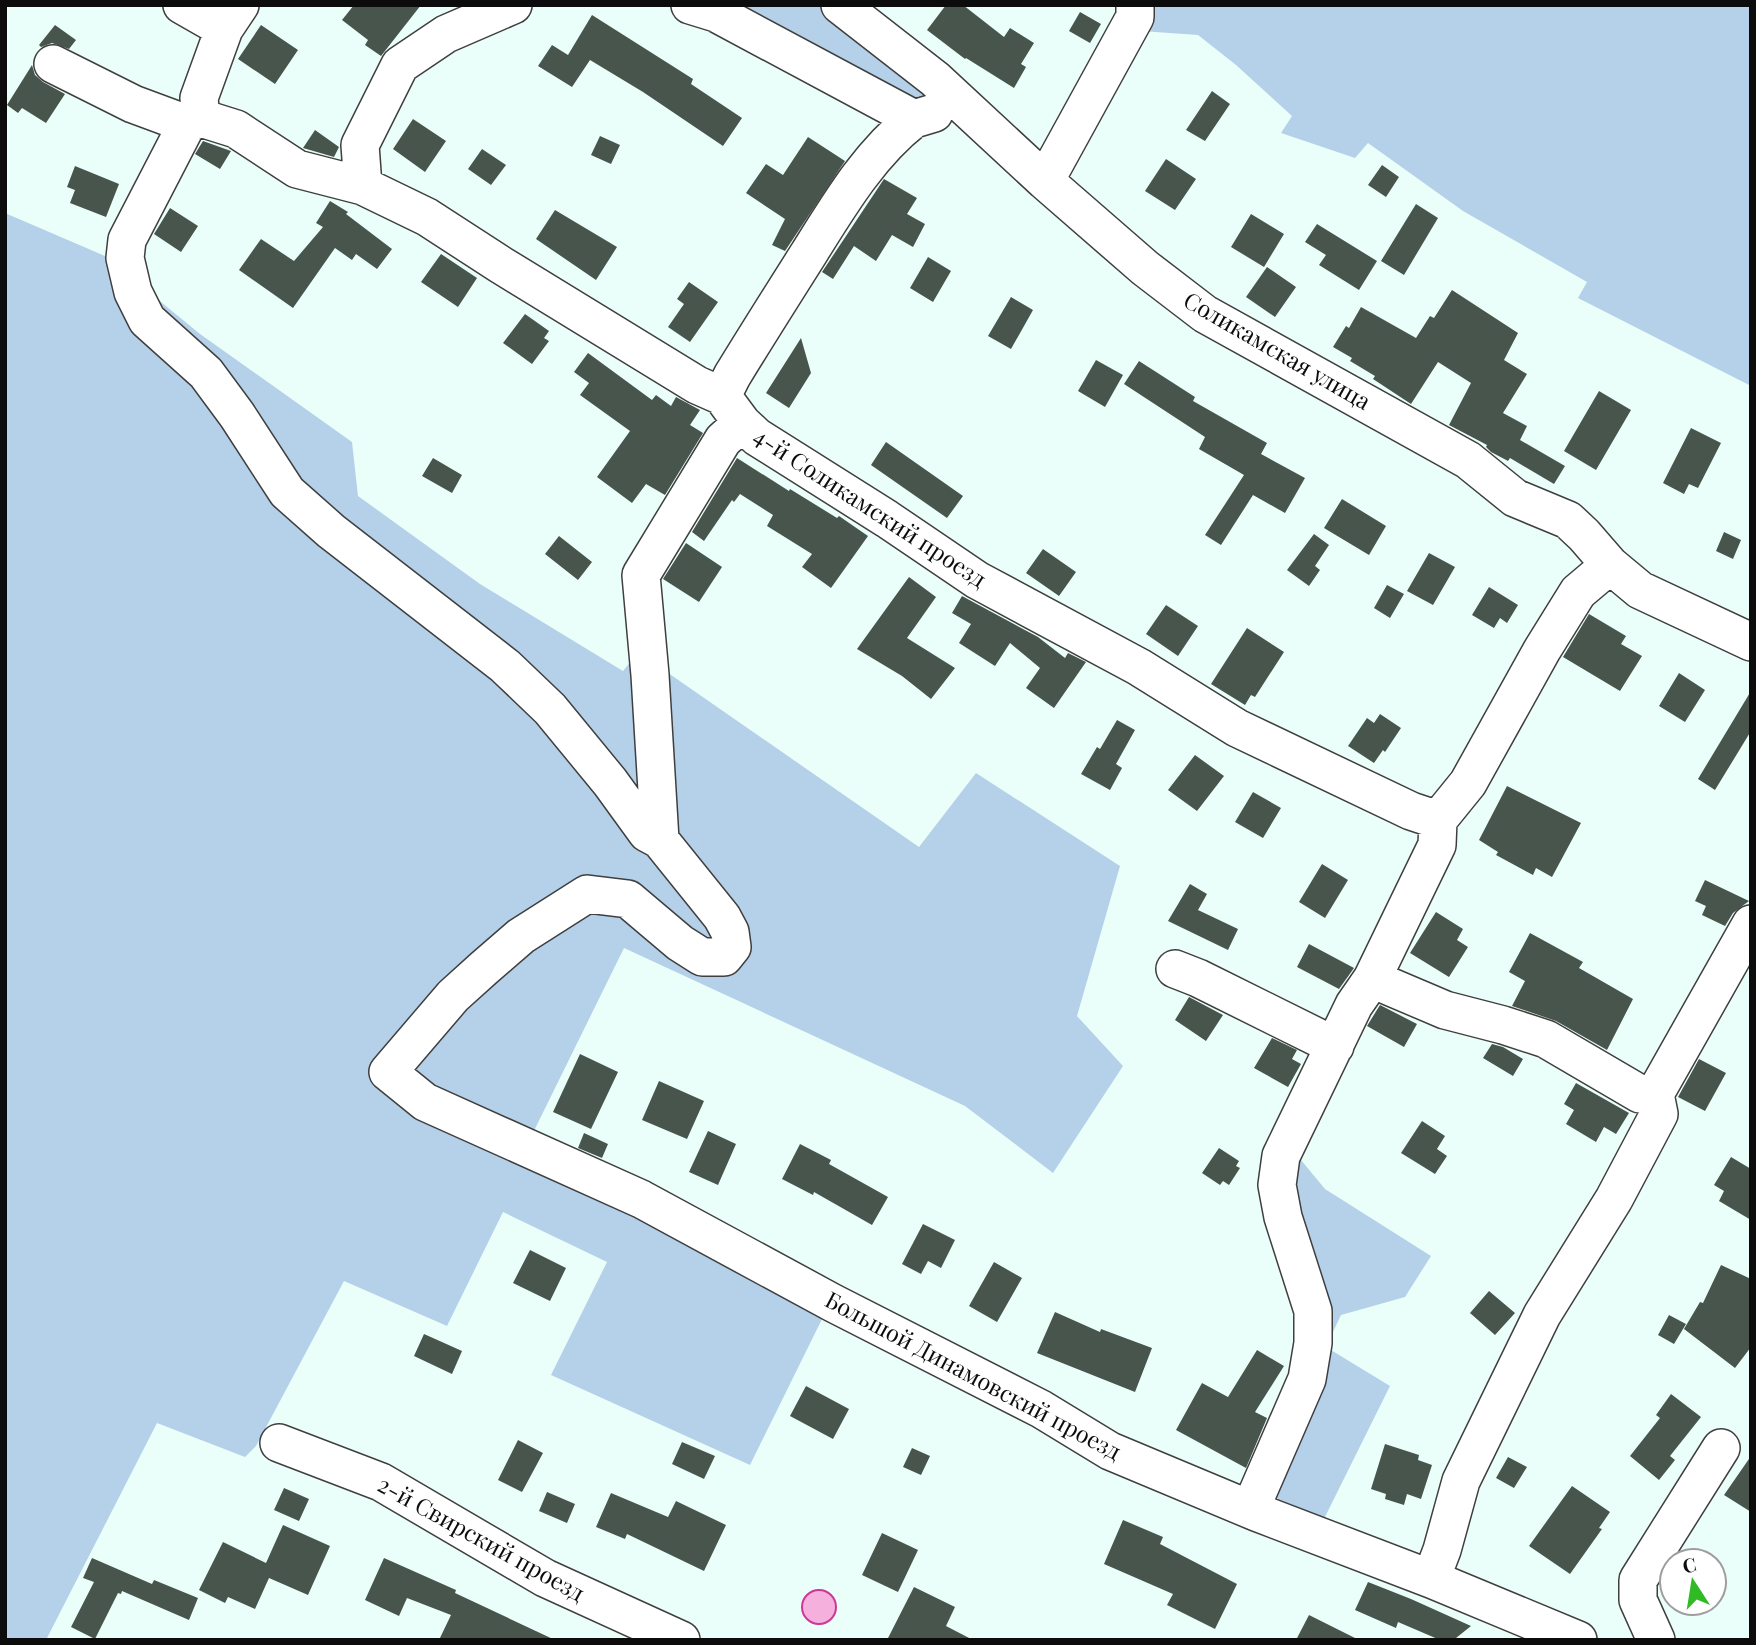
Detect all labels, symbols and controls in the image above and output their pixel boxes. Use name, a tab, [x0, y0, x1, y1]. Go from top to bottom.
street label: Соликамская улица	[1179, 284, 1377, 416]
street label: 4-й Соликамский проезд	[749, 420, 993, 594]
street label: Большой Динамовский проезд	[820, 1283, 1127, 1466]
street label: 2-й Свирский проезд	[373, 1468, 591, 1608]
north arrow	[1658, 1547, 1728, 1617]
text: С	[1680, 1550, 1699, 1579]

